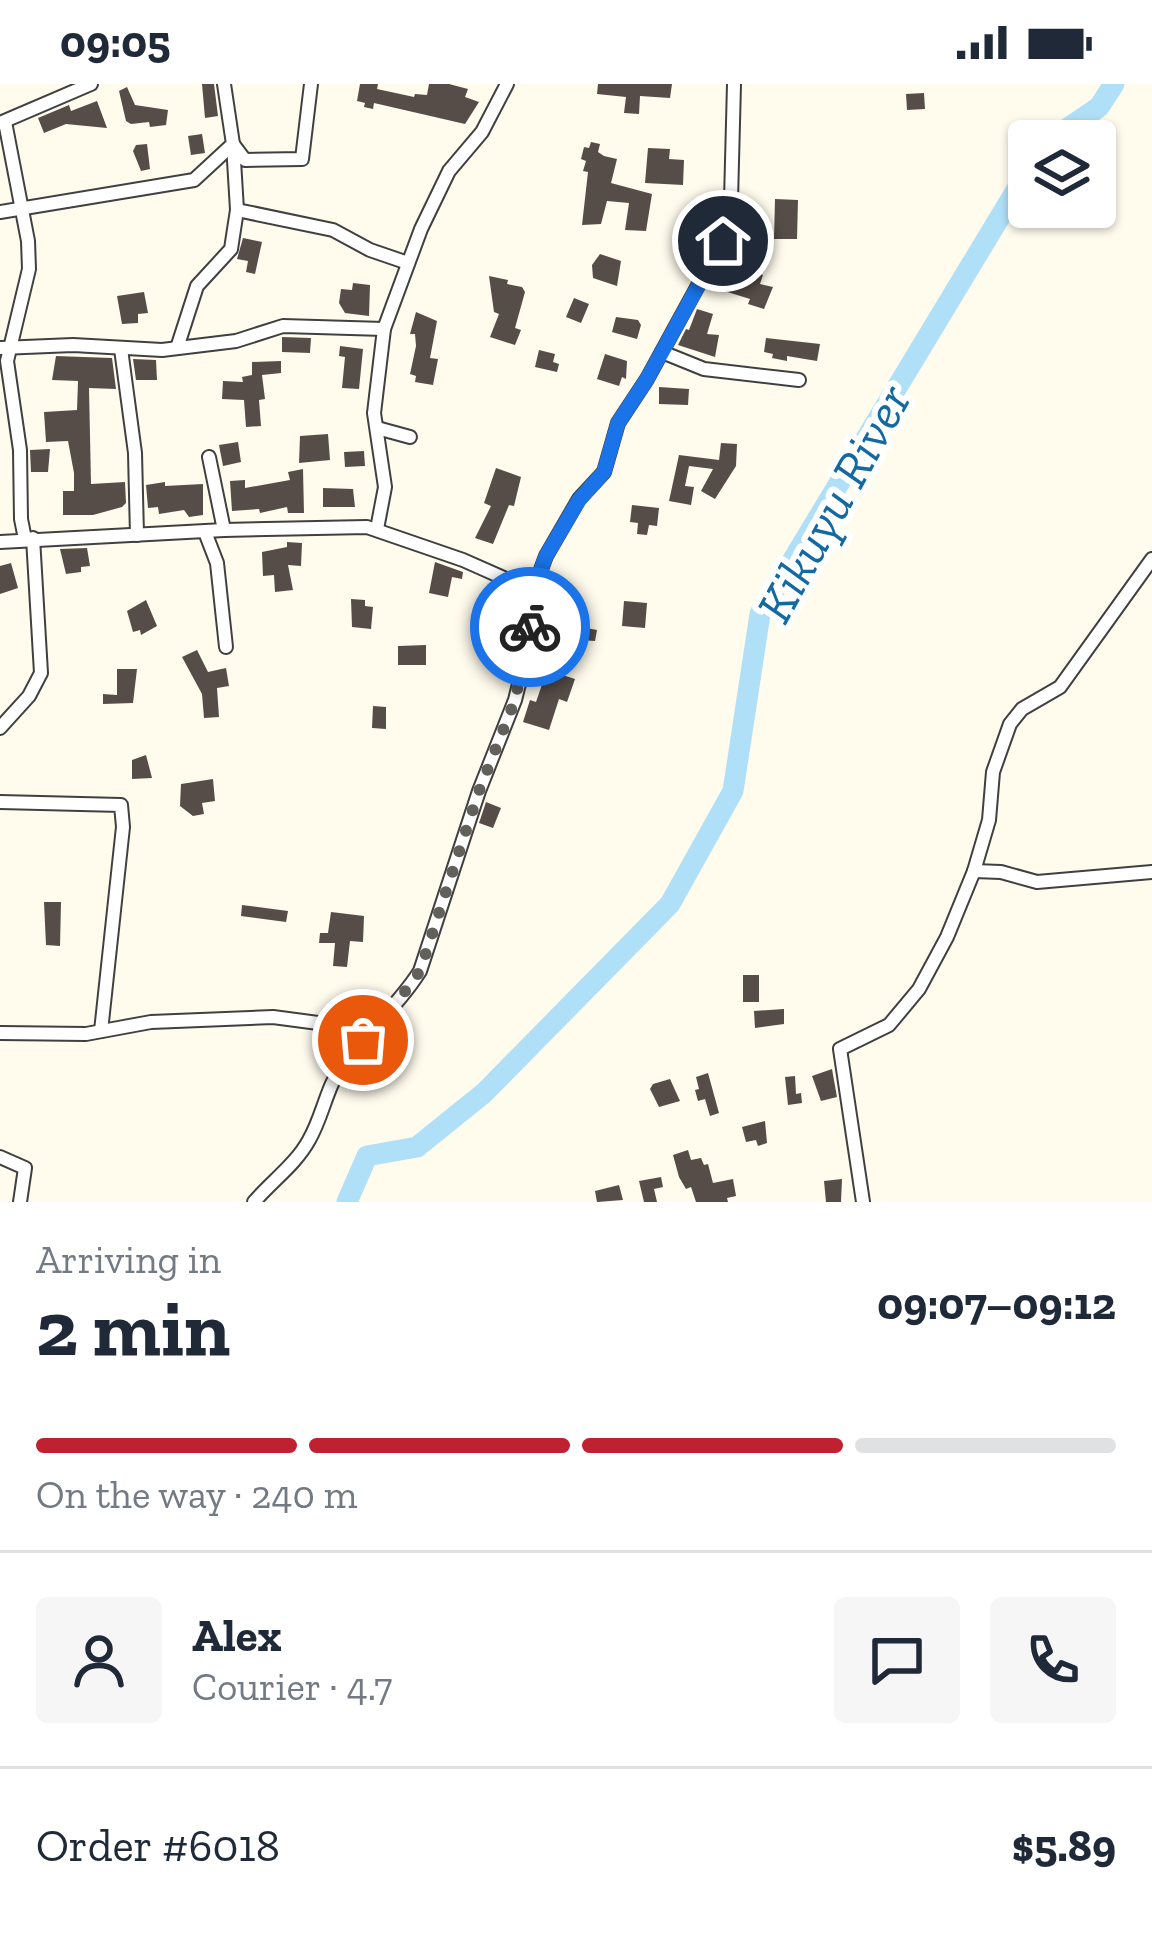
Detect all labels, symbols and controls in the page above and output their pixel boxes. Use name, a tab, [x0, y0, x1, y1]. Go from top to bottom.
text: 09:05	[60, 15, 171, 69]
map controls	[1008, 120, 1116, 228]
button: layers	[1008, 120, 1116, 228]
pin	[672, 190, 774, 292]
icon: home	[690, 208, 756, 274]
water label: Kikuyu River	[743, 374, 924, 632]
courier	[470, 567, 590, 687]
icon: bike	[497, 594, 563, 660]
pin	[312, 989, 414, 1091]
icon: bag	[330, 1007, 396, 1073]
text: Arriving in	[36, 1236, 221, 1283]
text: 09:07–09:12	[877, 1277, 1116, 1331]
text: 2 min	[36, 1281, 230, 1375]
text: On the way · 240 m	[36, 1471, 357, 1518]
button: person	[36, 1597, 162, 1723]
button: chat	[834, 1597, 960, 1723]
button: phone	[990, 1597, 1116, 1723]
text: Alex	[192, 1609, 282, 1663]
text: Courier · 4.7	[192, 1663, 392, 1710]
text: Order #6018	[36, 1819, 280, 1873]
text: $5.89	[1012, 1819, 1116, 1873]

